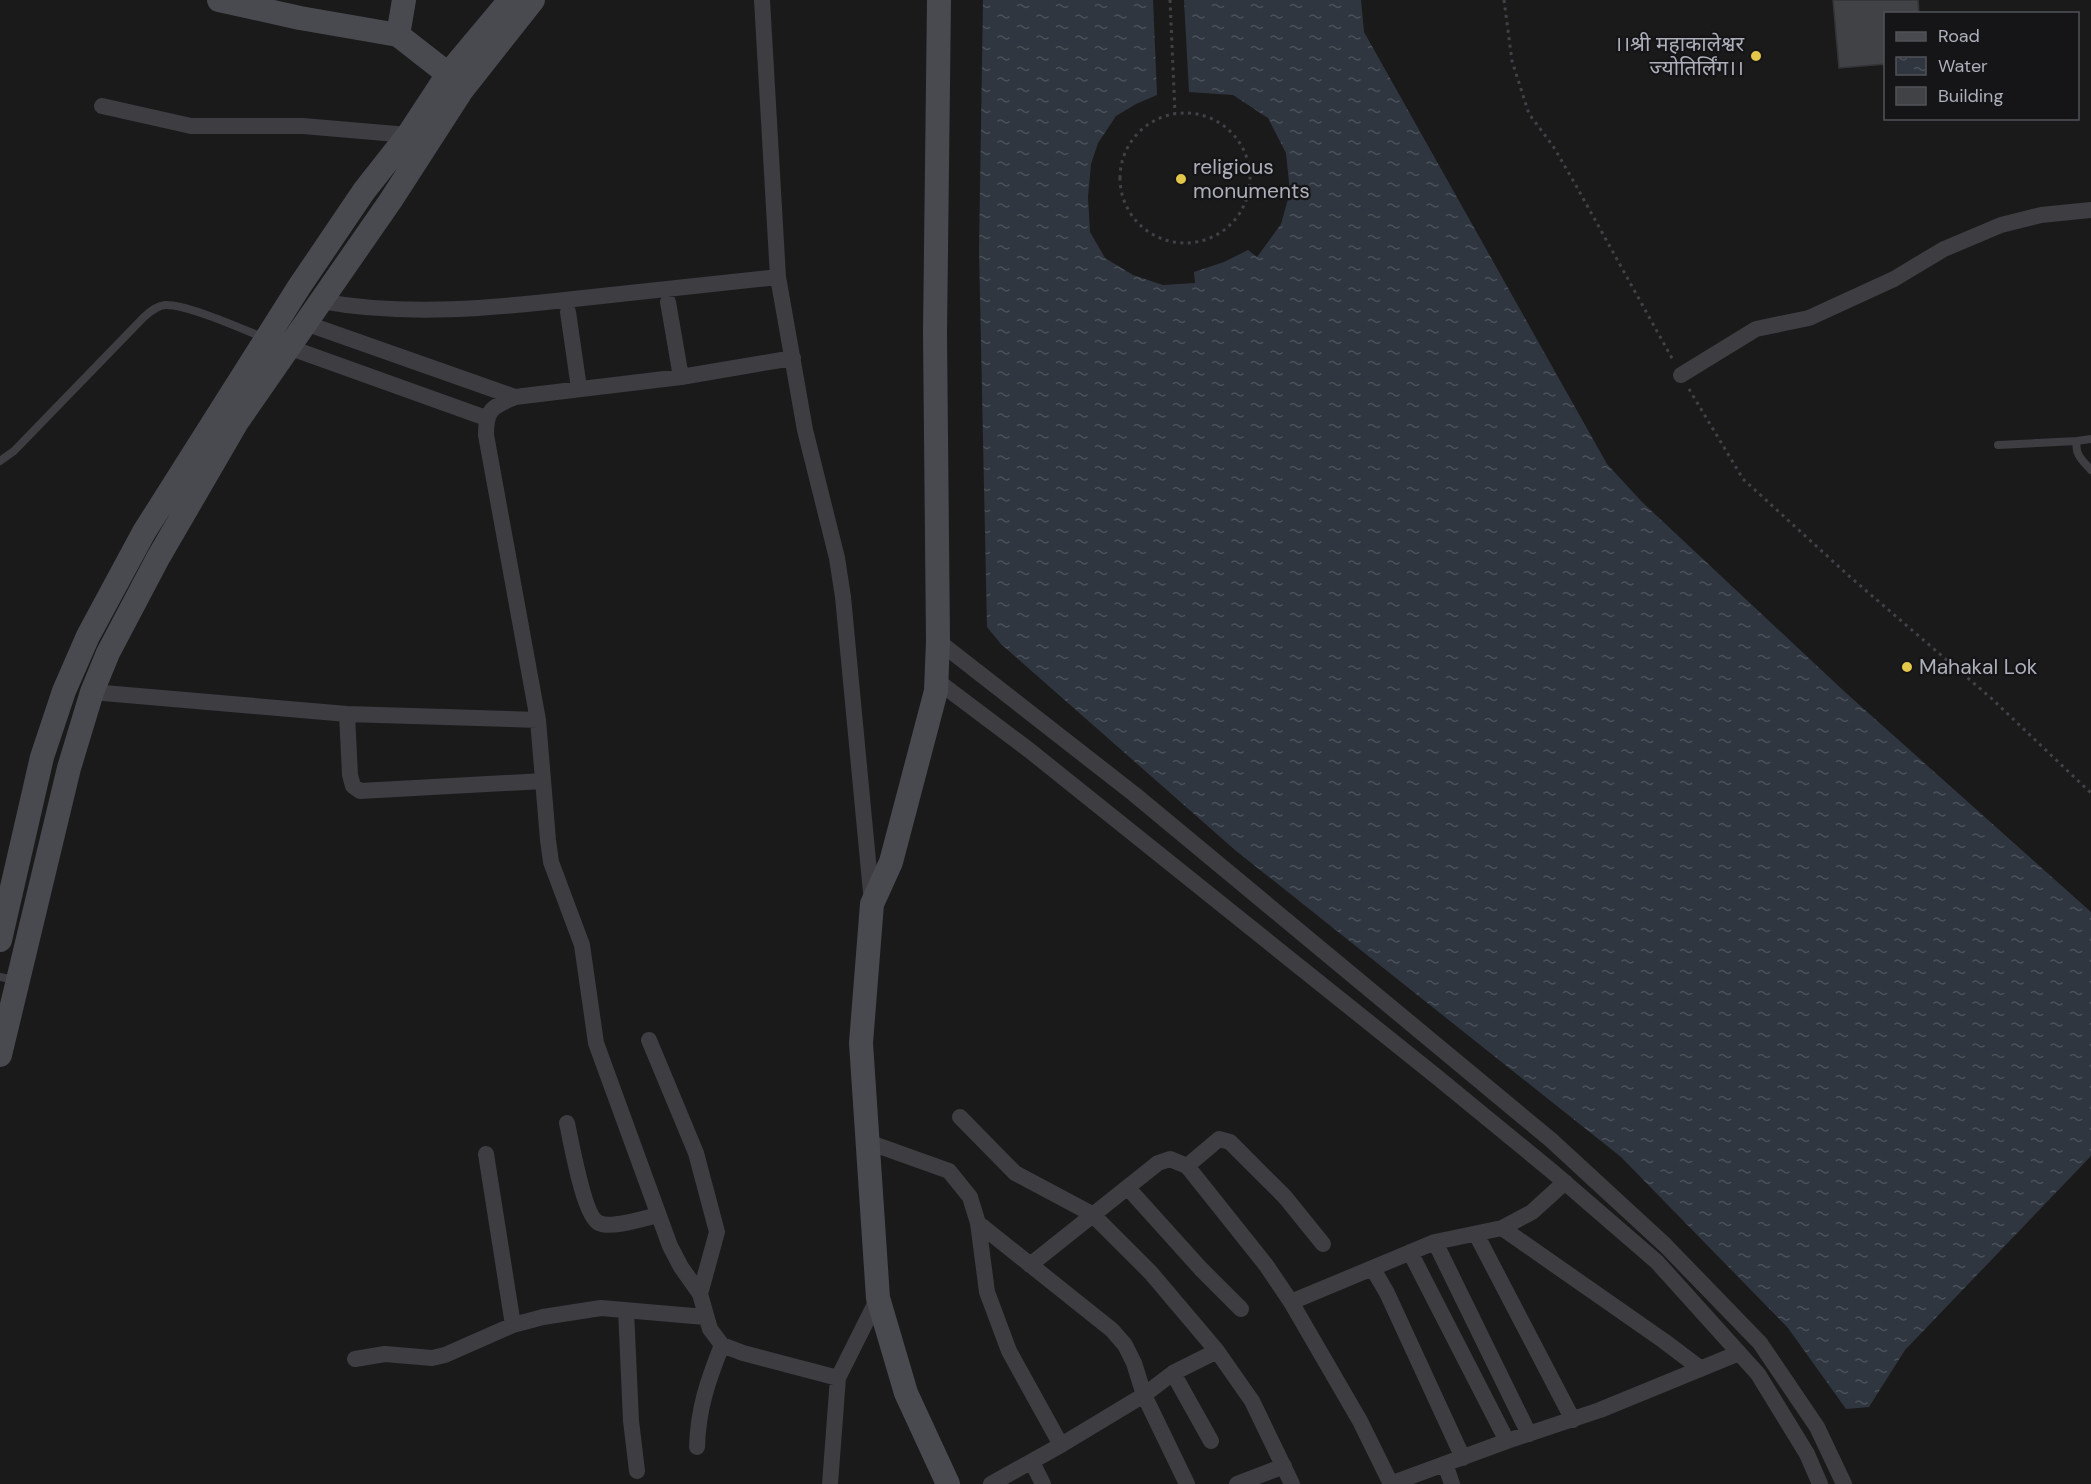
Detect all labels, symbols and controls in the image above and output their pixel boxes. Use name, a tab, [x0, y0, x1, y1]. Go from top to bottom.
legend	[1884, 12, 2079, 120]
text: Road	[1938, 24, 1980, 48]
place label: ।।श्री महाकालेश्वर ज्योतिर्लिंग।।	[1614, 30, 1744, 82]
marker: ।।श्री महाकालेश्वर ज्योतिर्लिंग।।	[1749, 49, 1763, 63]
text: Water	[1938, 54, 1988, 78]
text: Building	[1938, 84, 2003, 108]
place label: religious monuments	[1193, 153, 1310, 205]
marker: religious monuments	[1174, 172, 1188, 186]
place label: Mahakal Lok	[1919, 653, 2038, 681]
marker: Mahakal Lok	[1900, 660, 1914, 674]

